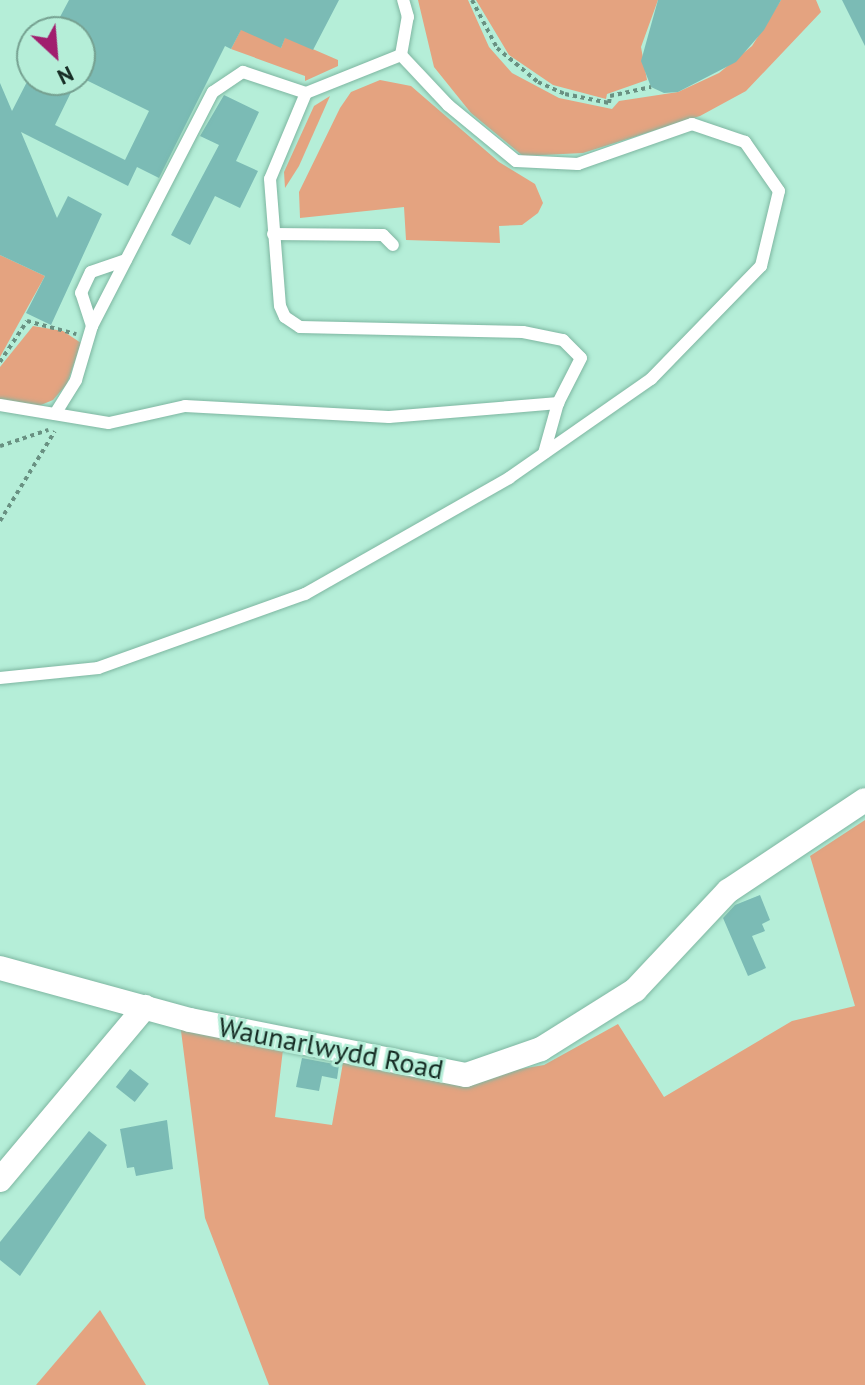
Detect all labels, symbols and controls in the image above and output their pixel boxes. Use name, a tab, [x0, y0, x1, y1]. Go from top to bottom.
north arrow	[16, 16, 96, 96]
text: N	[53, 60, 78, 92]
street label: Waunarlwydd Road	[216, 1010, 446, 1086]

